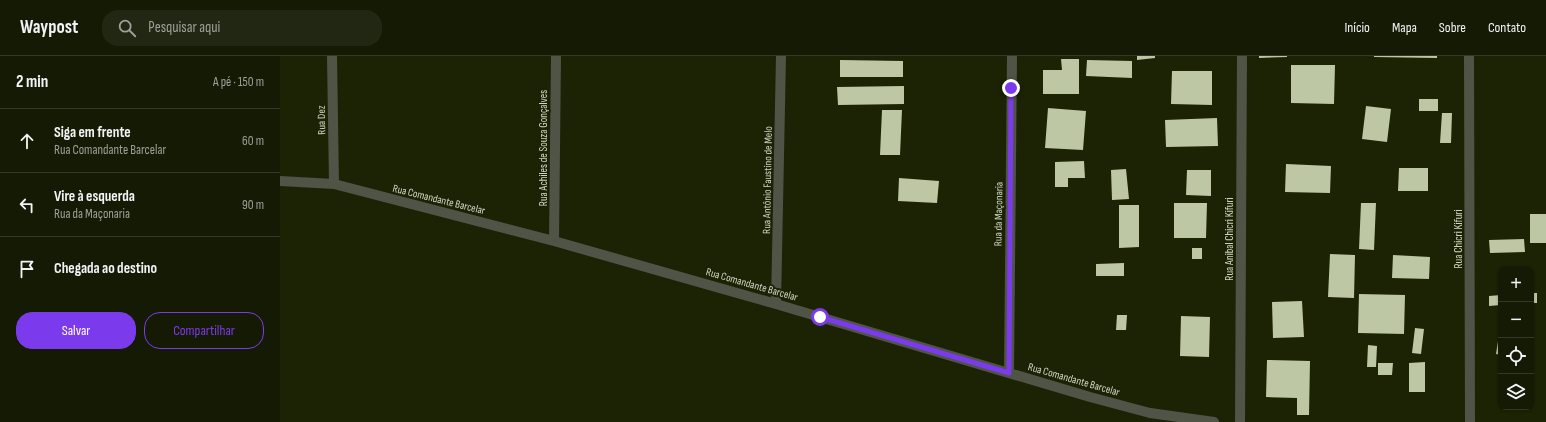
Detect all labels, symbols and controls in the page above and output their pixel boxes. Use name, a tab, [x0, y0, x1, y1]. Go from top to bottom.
search box	[102, 10, 382, 46]
text: Waypost	[20, 16, 78, 39]
icon: search	[116, 17, 138, 39]
text: Pesquisar aqui	[148, 18, 220, 37]
text: Início	[1344, 19, 1370, 36]
text: Mapa	[1392, 19, 1417, 36]
text: Sobre	[1439, 19, 1466, 36]
text: Contato	[1488, 19, 1526, 36]
text: 2 min	[16, 72, 48, 92]
text: A pé · 150 m	[213, 74, 264, 90]
route end	[1002, 79, 1020, 97]
street label: Rua Achiles de Souza Gonçalves	[537, 90, 550, 206]
street label: Rua Dez	[315, 105, 328, 135]
text: Siga em frente	[54, 123, 131, 142]
street label: Rua Antônio Faustino de Melo	[760, 126, 775, 234]
icon: ahead	[16, 130, 38, 152]
text: 60 m	[242, 133, 264, 149]
text: Rua Comandante Barcelar	[54, 142, 166, 158]
street label: Rua Comandante Barcelar	[391, 182, 486, 217]
street label: Rua da Maçonaria	[991, 182, 1006, 246]
text: Vire à esquerda	[54, 187, 135, 206]
icon: left	[16, 194, 38, 216]
text: 90 m	[242, 197, 264, 213]
street label: Rua Anibal Chicri Kifuri	[1223, 197, 1236, 281]
text: Rua da Maçonaria	[54, 206, 130, 222]
street label: Rua Chicri Kifuri	[1452, 209, 1465, 269]
icon: arrive	[16, 258, 38, 280]
text: Chegada ao destino	[54, 259, 157, 278]
street label: Rua Comandante Barcelar	[704, 265, 799, 304]
map controls	[1498, 266, 1534, 410]
button: +	[1498, 266, 1534, 302]
button: −	[1498, 302, 1534, 338]
route start	[811, 308, 829, 326]
button: Salvar	[16, 312, 136, 349]
button: Compartilhar	[144, 312, 264, 349]
button: locate	[1498, 338, 1534, 374]
street label: Rua Comandante Barcelar	[1026, 360, 1121, 399]
button: layers	[1498, 374, 1534, 410]

